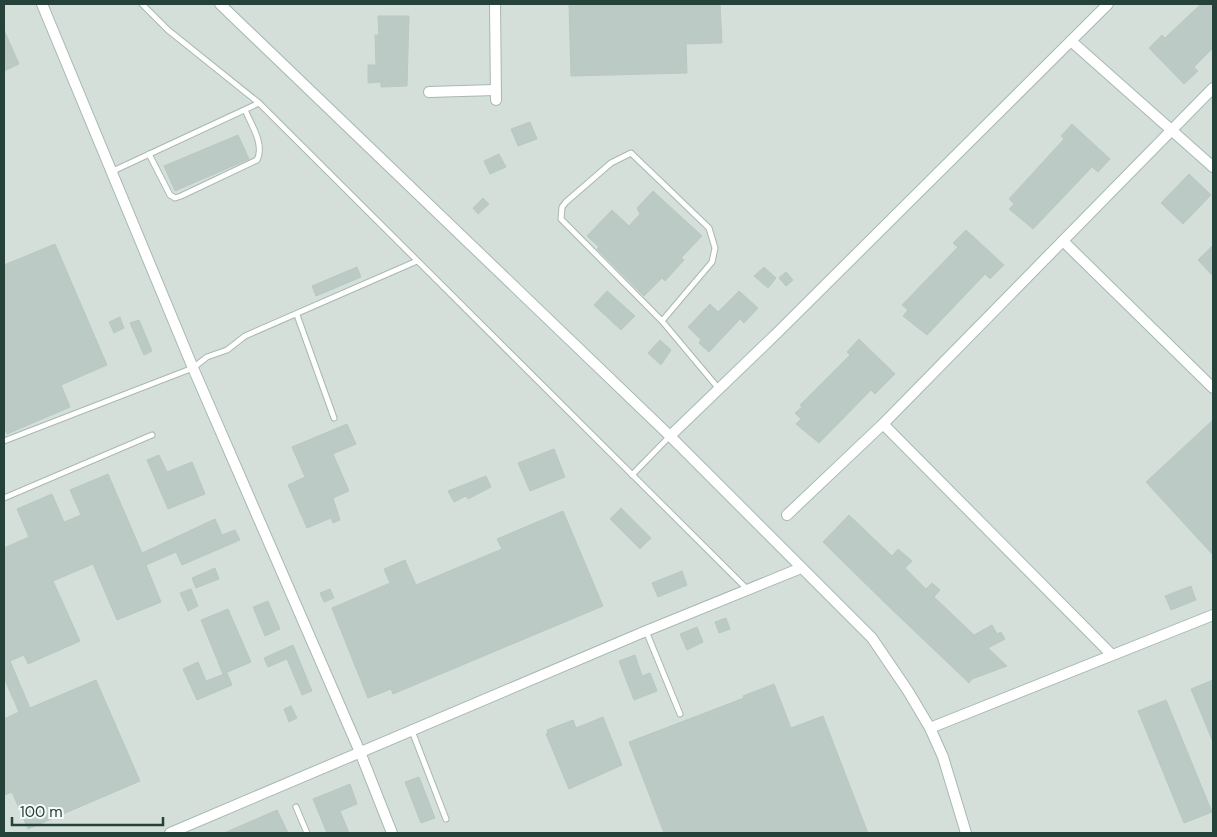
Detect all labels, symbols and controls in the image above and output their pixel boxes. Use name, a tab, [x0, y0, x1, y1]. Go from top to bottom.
scale bar	[12, 794, 164, 826]
text: 100 m	[20, 802, 63, 822]

